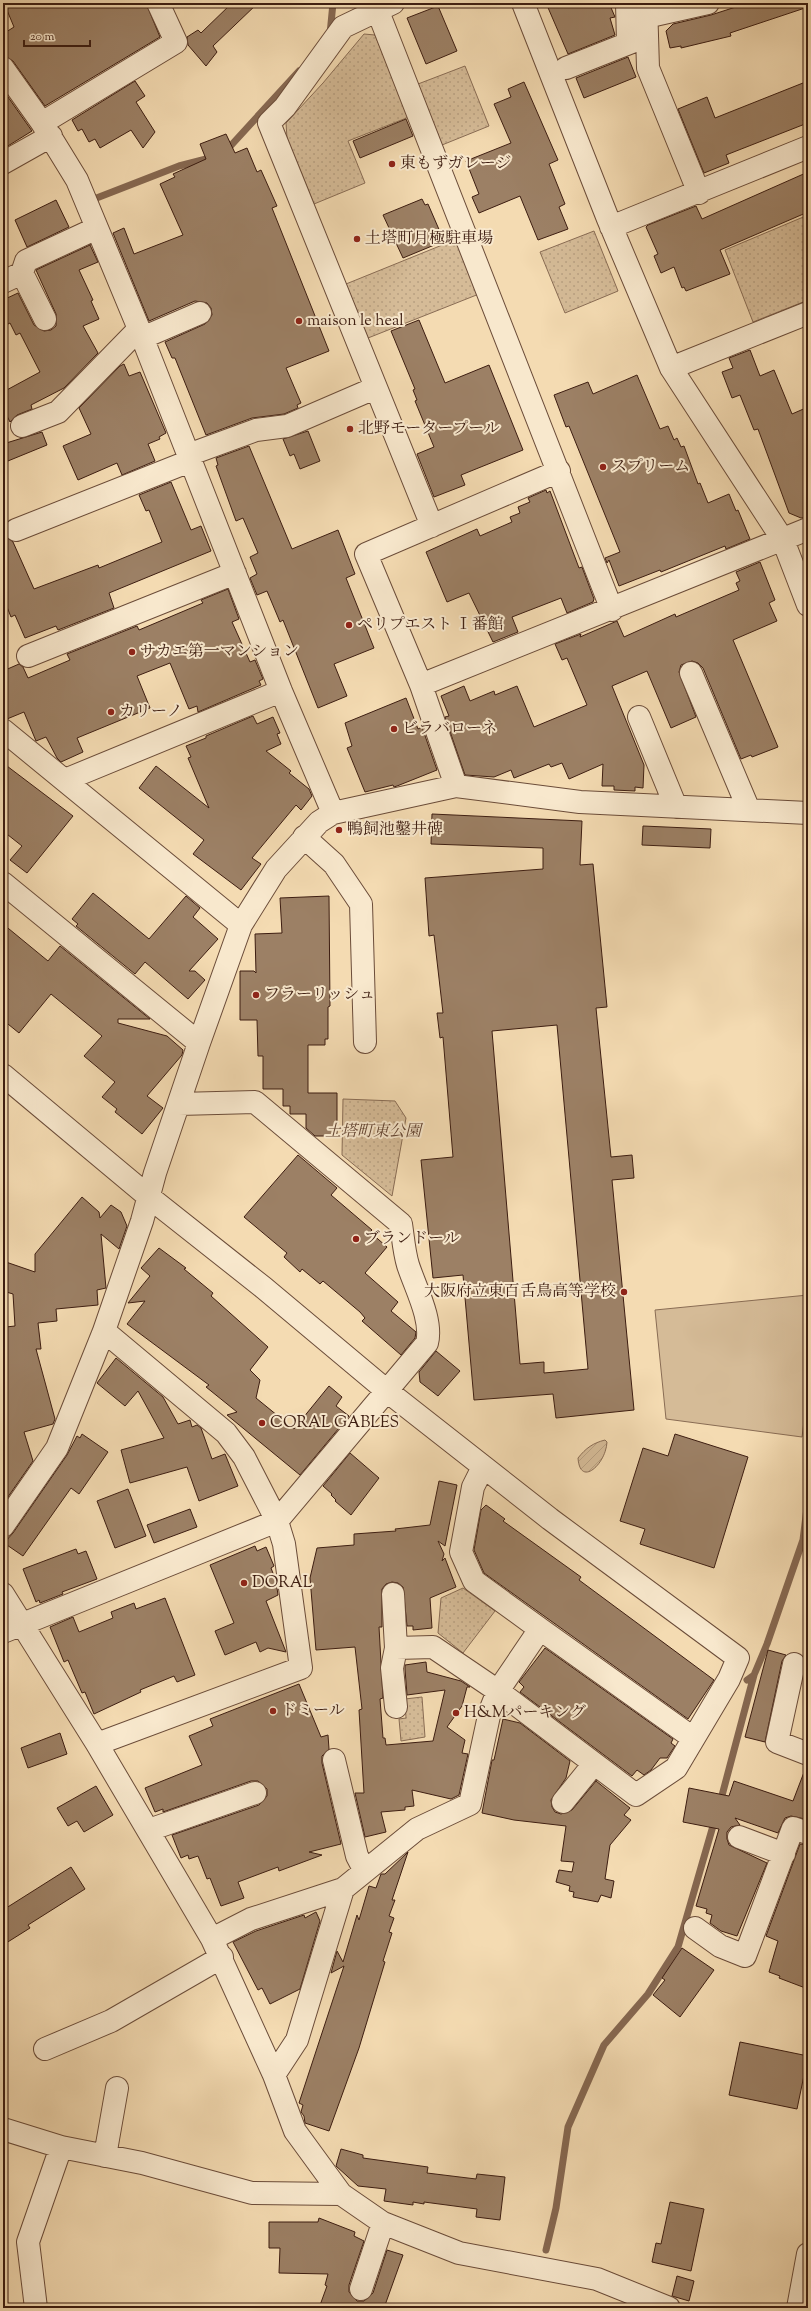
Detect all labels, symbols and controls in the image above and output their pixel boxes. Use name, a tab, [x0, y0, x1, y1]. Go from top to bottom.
scale bar	[24, 22, 90, 48]
text: 20 m	[30, 28, 55, 46]
place label: 東もずガレージ	[400, 153, 512, 176]
marker: 東もずガレージ	[387, 159, 397, 169]
place label: 土塔町月極駐車場	[365, 228, 493, 251]
marker: 土塔町月極駐車場	[352, 234, 362, 244]
place label: maison le heal	[307, 310, 404, 333]
marker: maison le heal	[294, 316, 304, 326]
place label: 北野モータープール	[358, 418, 500, 441]
marker: 北野モータープール	[345, 424, 355, 434]
place label: スプリーム	[611, 456, 690, 479]
marker: スプリーム	[598, 462, 608, 472]
place label: ペリプエスト Ⅰ番館	[357, 614, 504, 637]
marker: ペリプエスト Ⅰ番館	[344, 620, 354, 630]
place label: サカエ第一マンション	[140, 641, 299, 664]
marker: サカエ第一マンション	[127, 647, 137, 657]
place label: カリーノ	[119, 701, 183, 724]
marker: カリーノ	[106, 707, 116, 717]
place label: ビラバローネ	[402, 718, 497, 741]
marker: ビラバローネ	[389, 724, 399, 734]
place label: 鴨飼池鑿井碑	[347, 819, 443, 842]
marker: 鴨飼池鑿井碑	[334, 825, 344, 835]
place label: フラーリッシュ	[264, 984, 375, 1007]
marker: フラーリッシュ	[251, 990, 261, 1000]
park label: 土塔町東公園	[325, 1121, 424, 1144]
place label: ブランドール	[364, 1228, 460, 1251]
marker: ブランドール	[351, 1234, 361, 1244]
place label: 大阪府立東百舌鳥高等学校	[424, 1281, 616, 1304]
marker: 大阪府立東百舌鳥高等学校	[619, 1287, 629, 1297]
place label: CORAL GABLES	[270, 1412, 399, 1435]
marker: CORAL GABLES	[257, 1418, 267, 1428]
place label: DORAL	[252, 1572, 313, 1595]
marker: DORAL	[239, 1578, 249, 1588]
place label: ドミール	[281, 1700, 345, 1723]
place label: H&Mパーキング	[464, 1702, 586, 1725]
marker: ドミール	[268, 1706, 278, 1716]
marker: H&Mパーキング	[451, 1708, 461, 1718]

